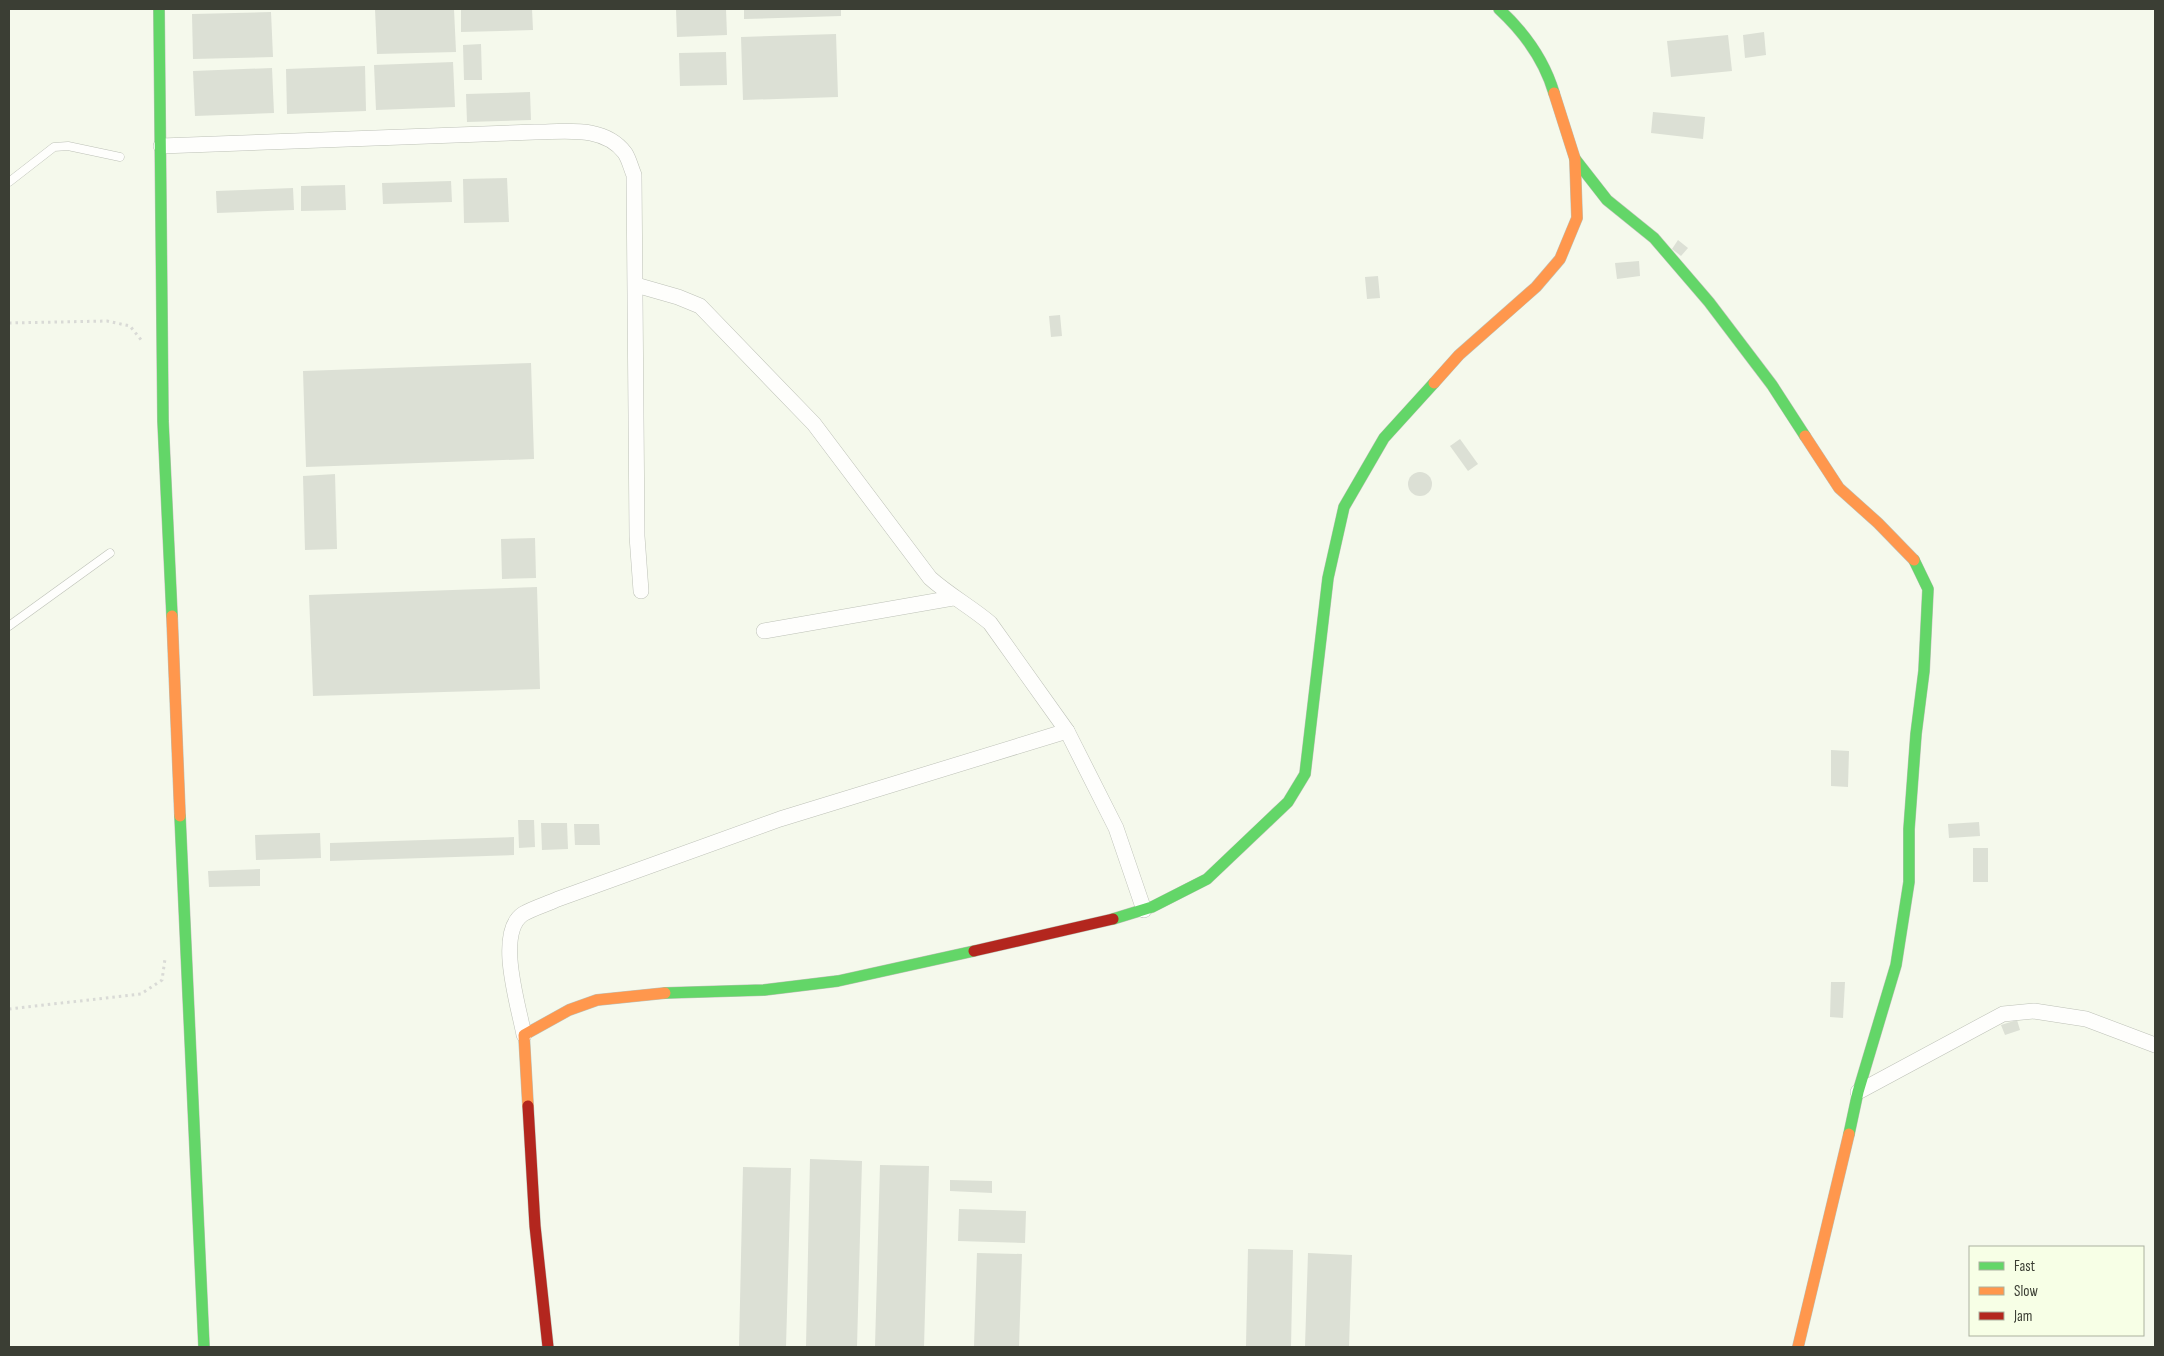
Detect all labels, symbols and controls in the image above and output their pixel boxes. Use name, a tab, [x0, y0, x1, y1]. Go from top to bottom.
legend	[1969, 1246, 2144, 1336]
text: Fast	[2014, 1257, 2036, 1276]
text: Slow	[2014, 1282, 2038, 1301]
text: Jam	[2013, 1307, 2032, 1326]

